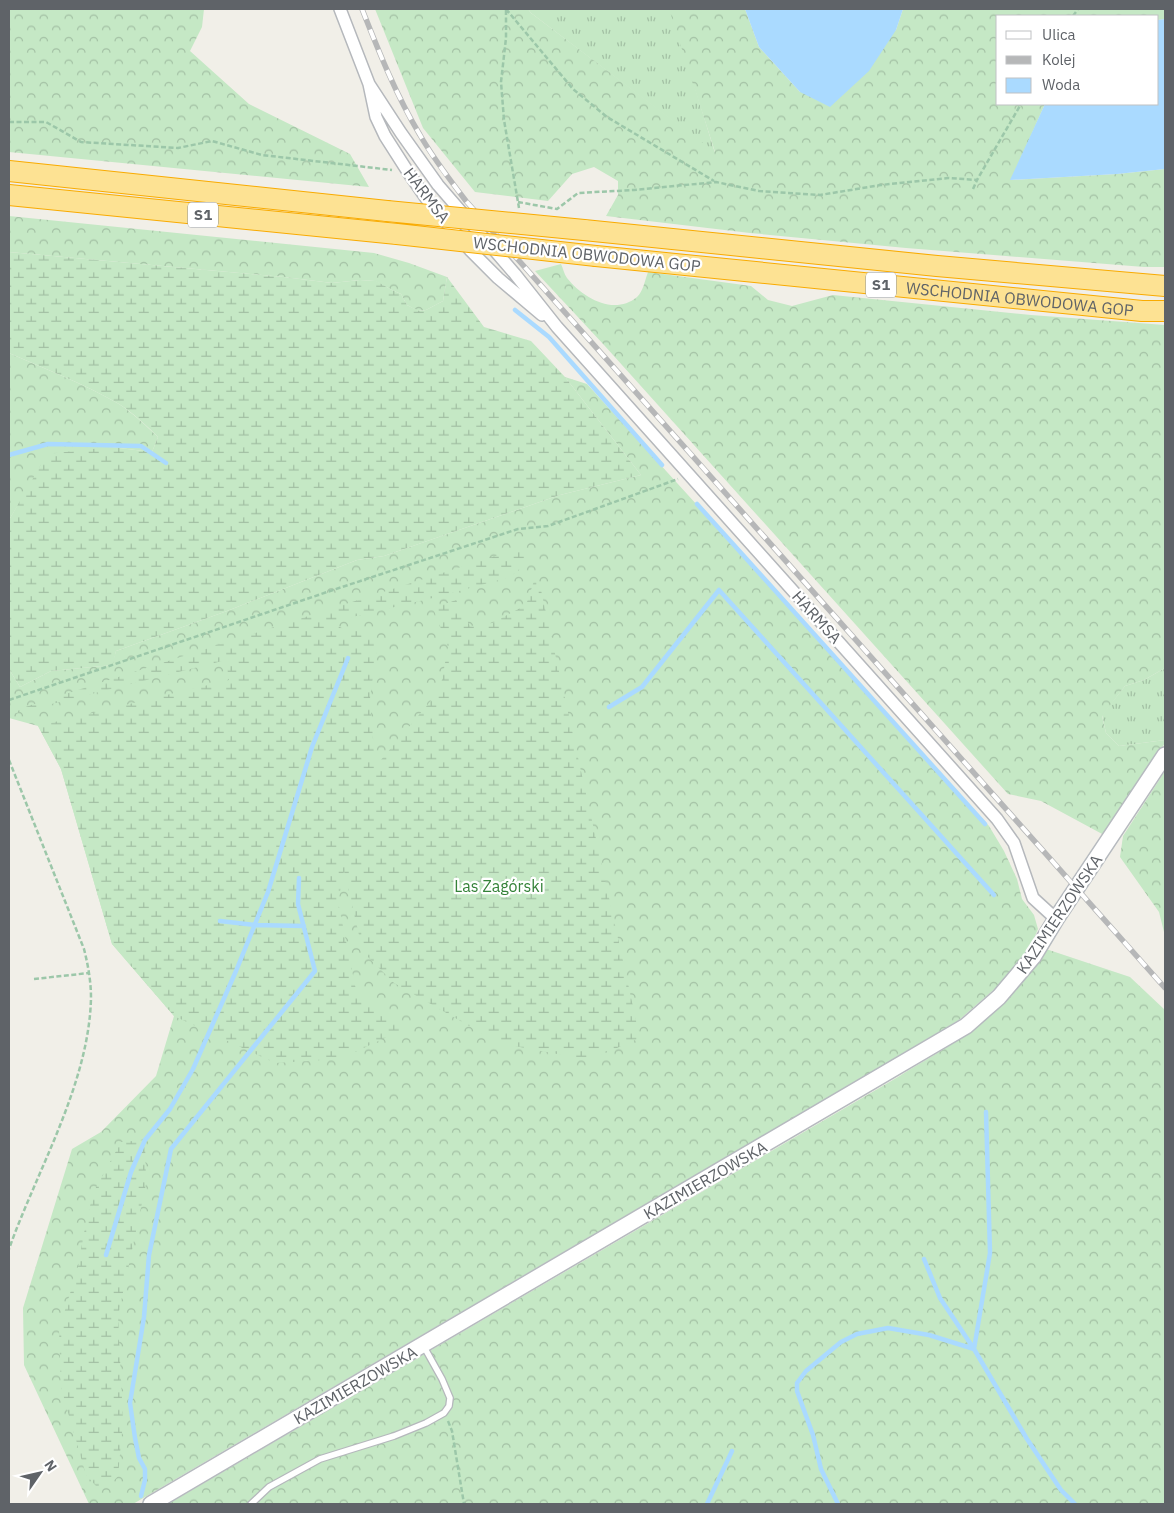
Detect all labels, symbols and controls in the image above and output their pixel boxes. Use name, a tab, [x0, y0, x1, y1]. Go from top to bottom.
legend	[996, 15, 1159, 105]
text: Ulica	[1042, 25, 1076, 44]
text: Kolej	[1042, 50, 1076, 69]
text: Woda	[1042, 75, 1080, 94]
street label: HARMSA	[400, 163, 454, 227]
road number: S1	[188, 202, 218, 228]
street label: WSCHODNIA OBWODOWA GOP	[472, 232, 702, 276]
road number: S1	[866, 272, 896, 298]
street label: WSCHODNIA OBWODOWA GOP	[905, 277, 1135, 320]
street label: HARMSA	[788, 586, 846, 648]
street label: KAZIMIERZOWSKA	[1012, 851, 1106, 977]
park label: Las Zagórski	[454, 876, 544, 896]
street label: KAZIMIERZOWSKA	[640, 1136, 770, 1224]
street label: KAZIMIERZOWSKA	[290, 1341, 420, 1429]
north arrow	[15, 1448, 65, 1498]
text: N	[40, 1456, 61, 1475]

